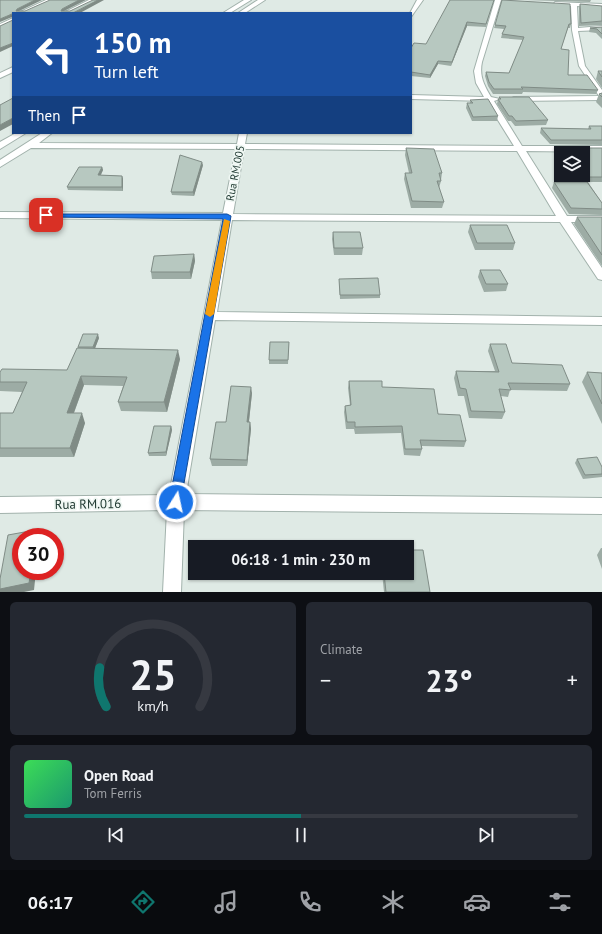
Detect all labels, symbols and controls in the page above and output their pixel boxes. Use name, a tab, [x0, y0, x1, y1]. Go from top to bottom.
text: 150 m	[94, 24, 171, 61]
icon: left	[28, 28, 80, 80]
text: Turn left	[94, 60, 159, 83]
icon: arrive	[68, 104, 90, 126]
text: Then	[28, 106, 60, 125]
street label: Rua RM.005	[223, 144, 247, 202]
map controls	[554, 146, 590, 182]
button: layers	[554, 146, 590, 182]
pin	[29, 198, 63, 232]
icon: arrive	[35, 204, 57, 226]
position arrow	[155, 481, 197, 523]
street label: Rua RM.016	[55, 495, 121, 513]
speed limit sign: 30	[12, 528, 64, 580]
text: 06:18 · 1 min · 230 m	[232, 550, 370, 569]
text: Climate	[320, 641, 363, 658]
text: 25	[129, 647, 177, 700]
text: 23°	[425, 661, 473, 700]
text: −	[320, 666, 331, 694]
text: +	[567, 666, 578, 694]
text: km/h	[137, 695, 169, 714]
text: Open Road	[84, 766, 154, 785]
text: Tom Ferris	[84, 785, 142, 802]
icon: previous	[105, 824, 127, 846]
icon: pause	[290, 824, 312, 846]
icon: next	[475, 824, 497, 846]
icon: directions	[129, 888, 157, 916]
icon: music	[212, 888, 240, 916]
icon: phone	[296, 888, 324, 916]
icon: climate	[379, 888, 407, 916]
icon: car	[463, 888, 491, 916]
icon: filters	[546, 888, 574, 916]
text: 06:17	[28, 891, 73, 914]

